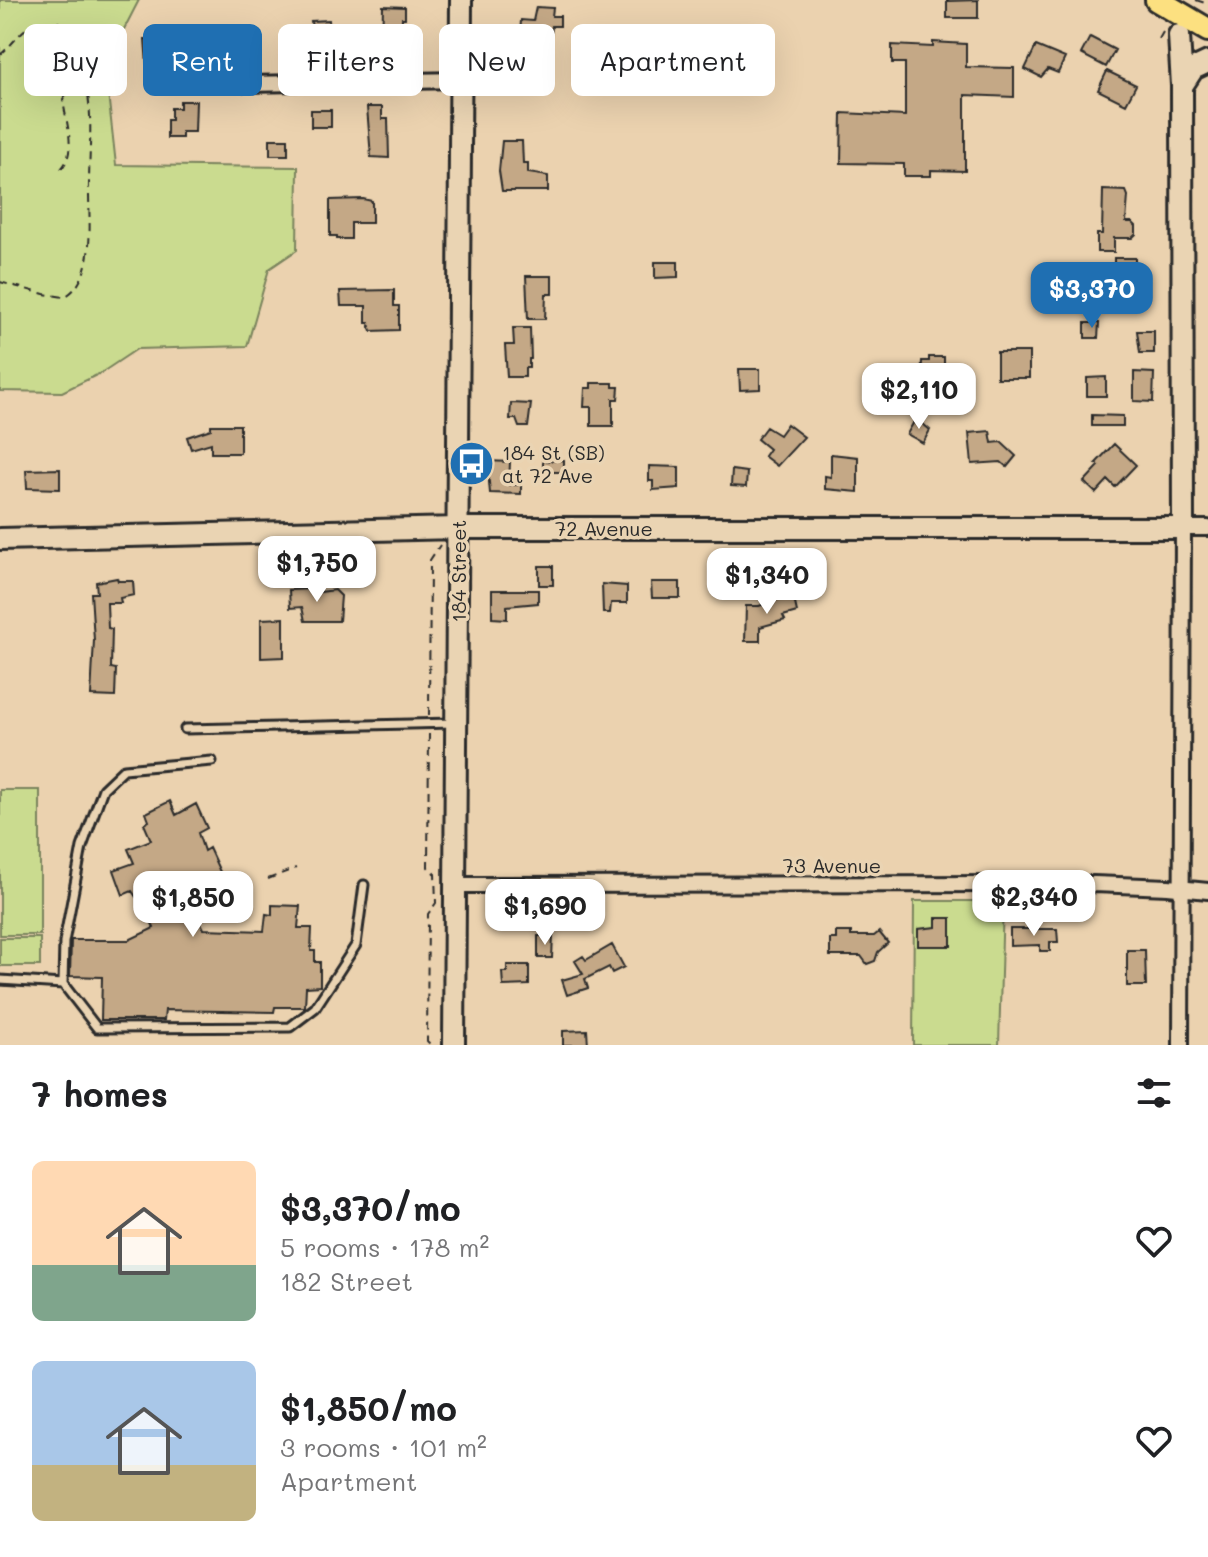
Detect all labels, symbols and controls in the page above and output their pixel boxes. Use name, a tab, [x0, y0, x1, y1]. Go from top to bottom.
chip: Buy	[24, 24, 127, 96]
chip: Rent	[143, 24, 262, 96]
chip: Filters	[278, 24, 423, 96]
chip: New	[439, 24, 555, 96]
chip: Apartment	[571, 24, 775, 96]
pin: $3,370	[1027, 262, 1157, 330]
text: $3,370	[1049, 271, 1135, 305]
pin: $2,110	[854, 363, 984, 431]
text: $2,110	[880, 372, 958, 406]
place label: 184 St (SB) at 72 Ave	[502, 439, 605, 488]
bus stop icon: 184 St (SB) at 72 Ave	[447, 440, 495, 488]
street label: 72 Avenue	[555, 515, 653, 541]
street label: 184 Street	[445, 520, 471, 622]
pin: $1,750	[252, 536, 382, 604]
text: $1,750	[276, 545, 358, 579]
pin: $1,340	[702, 548, 832, 616]
text: $1,340	[725, 557, 809, 591]
street label: 73 Avenue	[783, 852, 881, 878]
pin: $2,340	[969, 870, 1099, 938]
pin: $1,850	[128, 871, 258, 939]
pin: $1,690	[480, 879, 610, 947]
text: $2,340	[990, 879, 1078, 913]
text: $1,850	[151, 880, 235, 914]
text: $1,690	[503, 888, 587, 922]
text: 7 homes	[32, 1071, 168, 1116]
icon: filters	[1132, 1071, 1176, 1115]
text: $3,370/mo	[280, 1185, 461, 1230]
icon: home	[96, 1193, 192, 1289]
icon: heart	[1132, 1219, 1176, 1263]
text: 5 rooms · 178 m²	[280, 1230, 489, 1264]
text: 182 Street	[280, 1264, 413, 1298]
text: $1,850/mo	[280, 1385, 457, 1430]
icon: home	[96, 1393, 192, 1489]
icon: heart	[1132, 1419, 1176, 1463]
text: 3 rooms · 101 m²	[280, 1430, 487, 1464]
text: Apartment	[280, 1464, 417, 1498]

